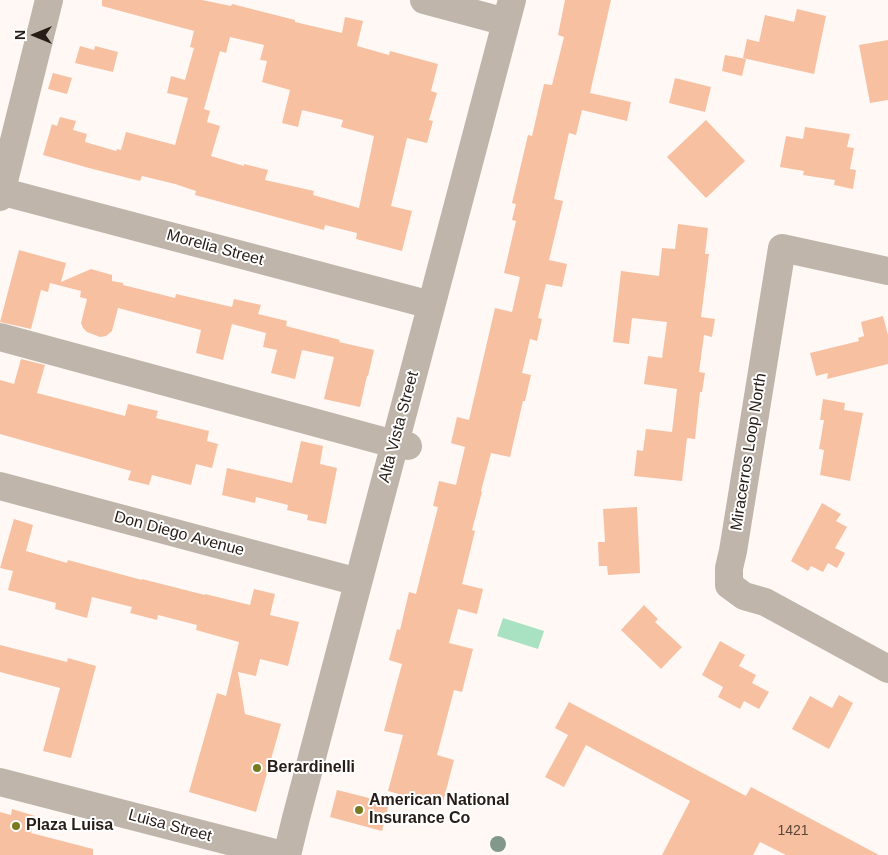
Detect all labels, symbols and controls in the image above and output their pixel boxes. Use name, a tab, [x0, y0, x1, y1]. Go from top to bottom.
north arrow	[10, 10, 60, 60]
text: N	[12, 30, 28, 40]
street label: Morelia Street	[164, 226, 266, 270]
street label: Alta Vista Street	[375, 369, 423, 485]
street label: Miracerros Loop North	[727, 372, 771, 532]
street label: Don Diego Avenue	[112, 507, 246, 561]
place label: Berardinelli	[267, 758, 355, 778]
marker: Berardinelli	[251, 762, 263, 774]
place label: American National Insurance Co	[369, 791, 509, 829]
marker: American National Insurance Co	[353, 804, 365, 816]
street label: Luisa Street	[126, 806, 214, 846]
place label: Plaza Luisa	[26, 816, 113, 836]
marker: Plaza Luisa	[10, 820, 22, 832]
house number: 1421	[777, 823, 809, 839]

